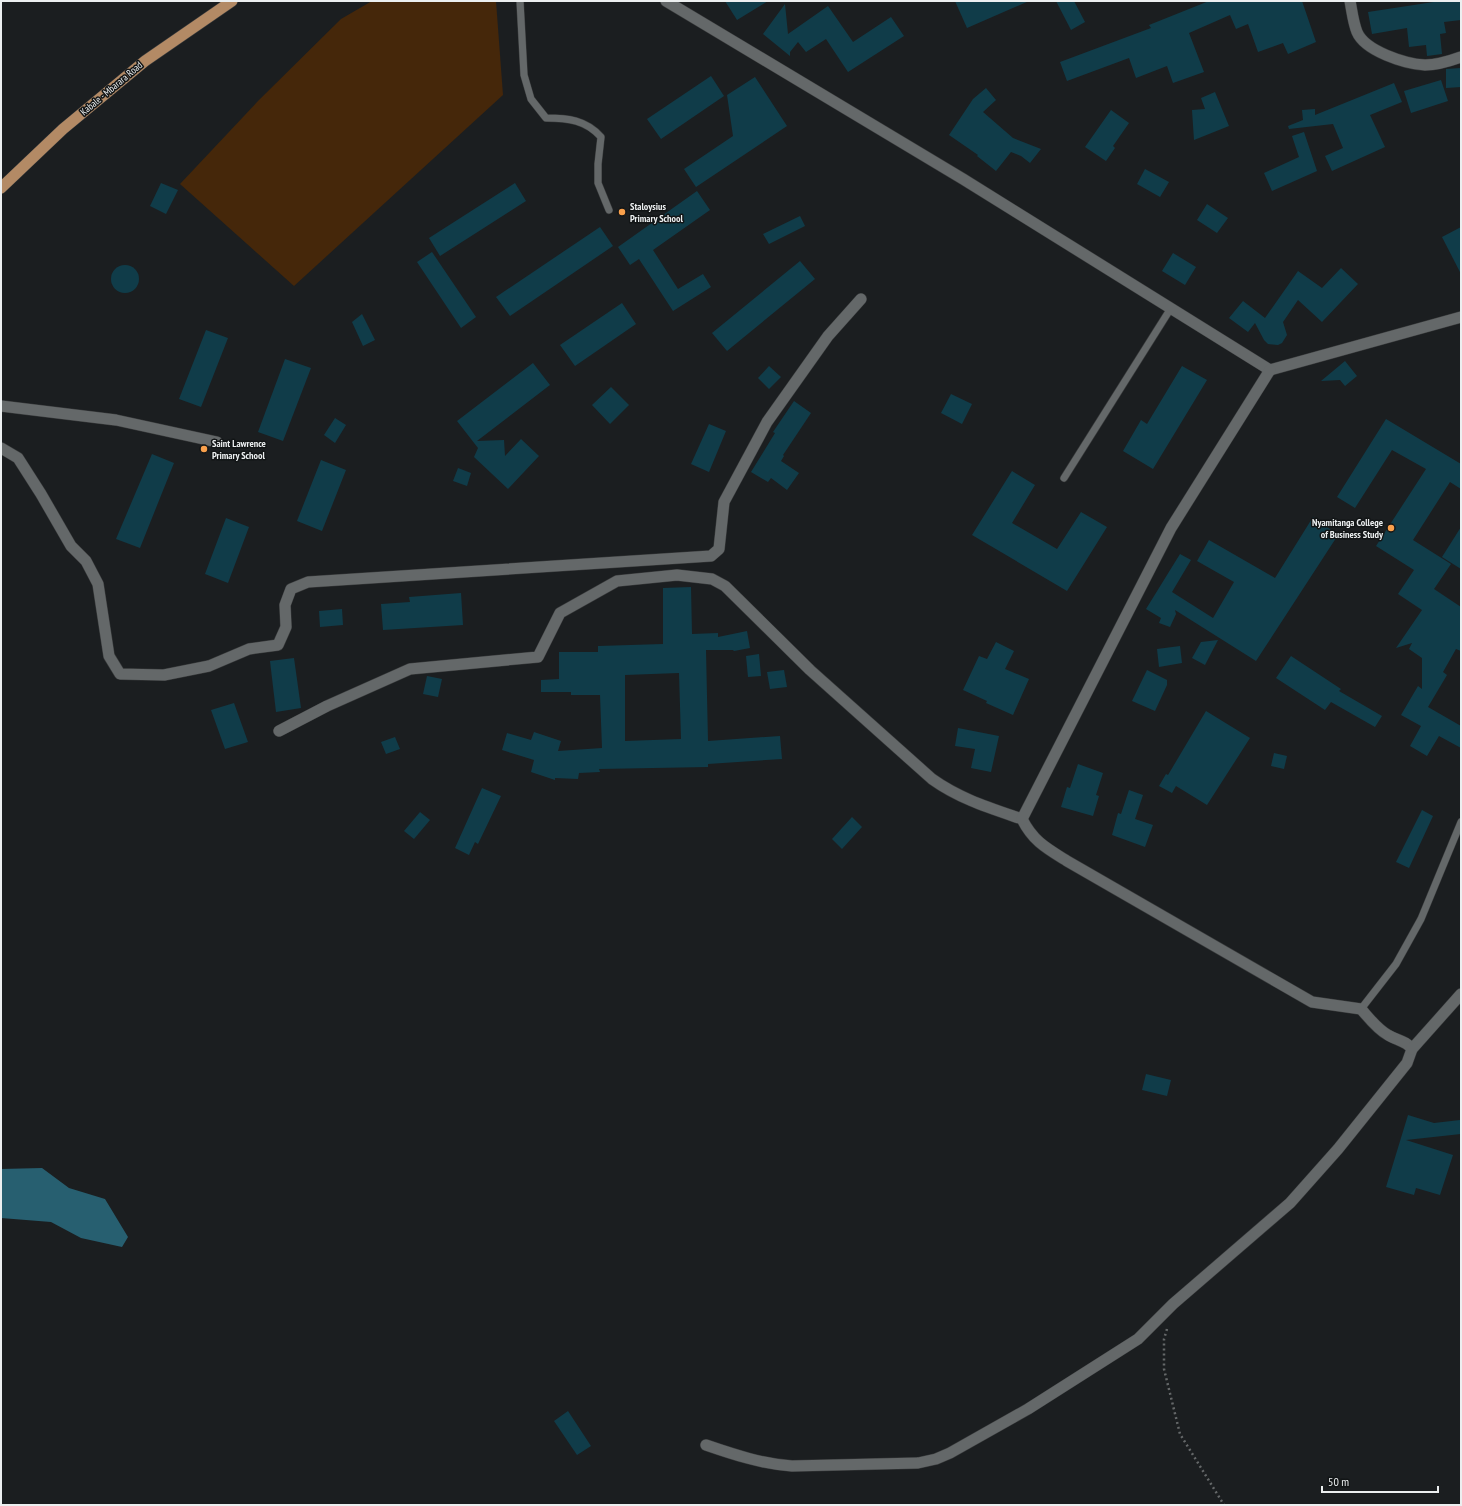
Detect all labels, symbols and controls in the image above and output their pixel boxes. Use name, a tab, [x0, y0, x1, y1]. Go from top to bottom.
street label: Kabale - Mbarara Road	[78, 59, 145, 118]
place label: Staloysius Primary School	[630, 200, 683, 225]
marker: Staloysius Primary School	[617, 207, 627, 217]
place label: Saint Lawrence Primary School	[212, 437, 266, 462]
marker: Saint Lawrence Primary School	[199, 444, 209, 454]
place label: Nyamitanga College of Business Study	[1312, 516, 1384, 541]
marker: Nyamitanga College of Business Study	[1386, 523, 1396, 533]
scale bar	[1322, 1468, 1438, 1494]
text: 50 m	[1328, 1474, 1349, 1489]

